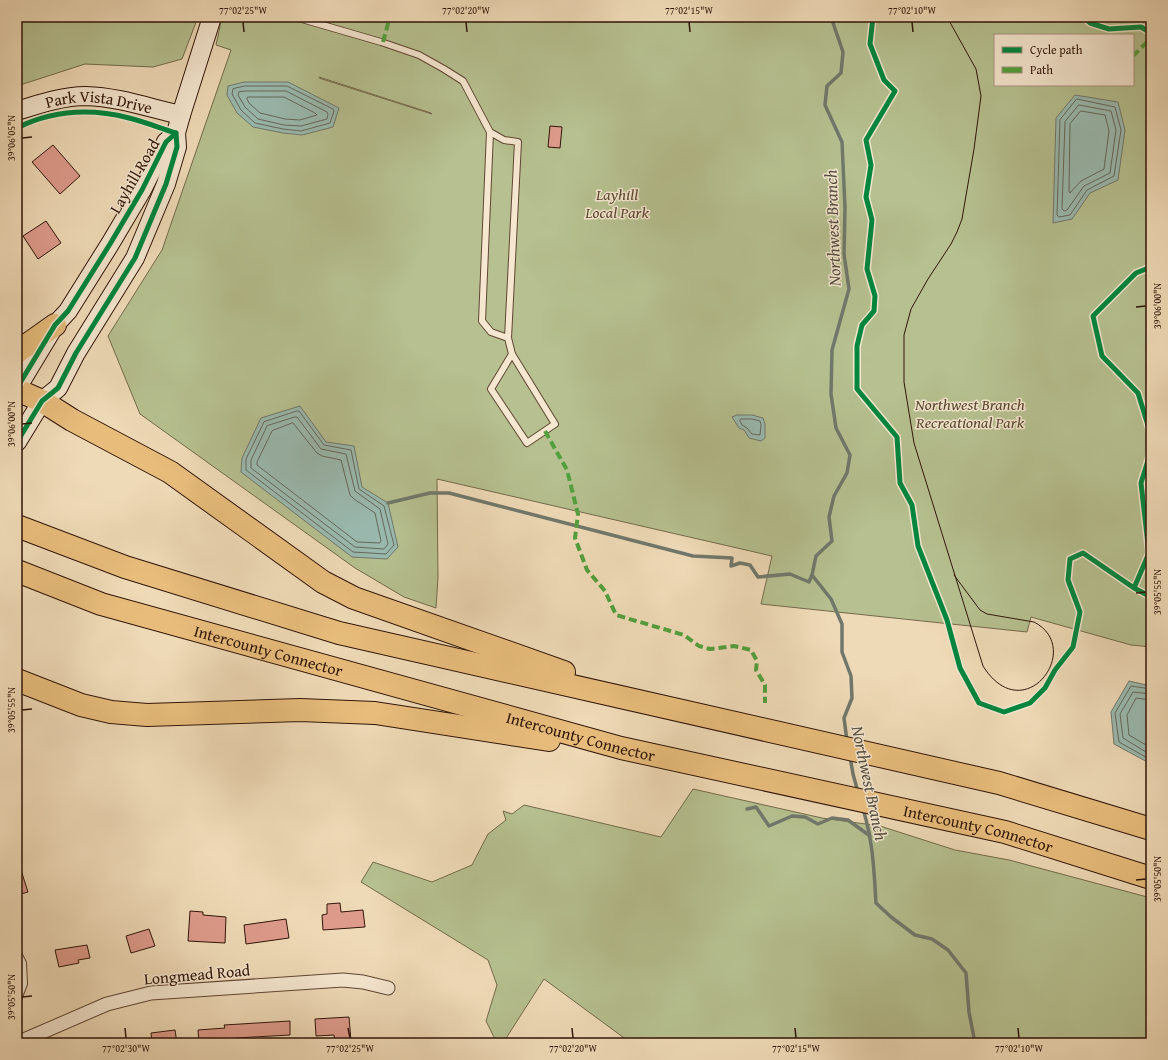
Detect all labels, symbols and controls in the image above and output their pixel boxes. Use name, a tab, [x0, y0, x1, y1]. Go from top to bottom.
text: 77°02'25"W	[219, 3, 267, 18]
text: 77°02'20"W	[442, 3, 490, 18]
text: 77°02'15"W	[665, 3, 713, 18]
text: 77°02'10"W	[888, 3, 936, 18]
legend	[994, 34, 1134, 86]
text: Cycle path	[1030, 41, 1083, 58]
text: Path	[1030, 61, 1053, 78]
street label: Park Vista Drive	[43, 84, 155, 119]
text: 39°06'05"N	[4, 115, 19, 161]
street label: Layhill Road	[103, 134, 165, 218]
water label: Northwest Branch	[817, 169, 847, 288]
park label: Layhill Local Park	[584, 182, 649, 224]
text: 39°06'00"N	[1150, 283, 1165, 329]
park label: Northwest Branch Recreational Park	[914, 392, 1025, 434]
text: 39°06'00"N	[4, 401, 19, 447]
text: 39°05'55"N	[1150, 569, 1165, 615]
street label: Intercounty Connector	[191, 618, 346, 683]
text: 39°05'55"N	[4, 687, 19, 733]
street label: Intercounty Connector	[504, 705, 658, 767]
water label: Northwest Branch	[845, 722, 894, 843]
street label: Intercounty Connector	[901, 798, 1056, 859]
text: 39°05'50"N	[1150, 856, 1165, 902]
street label: Longmead Road	[143, 957, 252, 991]
text: 39°05'50"N	[4, 974, 19, 1020]
text: 77°02'30"W	[102, 1041, 150, 1056]
text: 77°02'25"W	[326, 1041, 374, 1056]
text: 77°02'20"W	[549, 1041, 597, 1056]
text: 77°02'15"W	[772, 1041, 820, 1056]
text: 77°02'10"W	[995, 1041, 1043, 1056]

